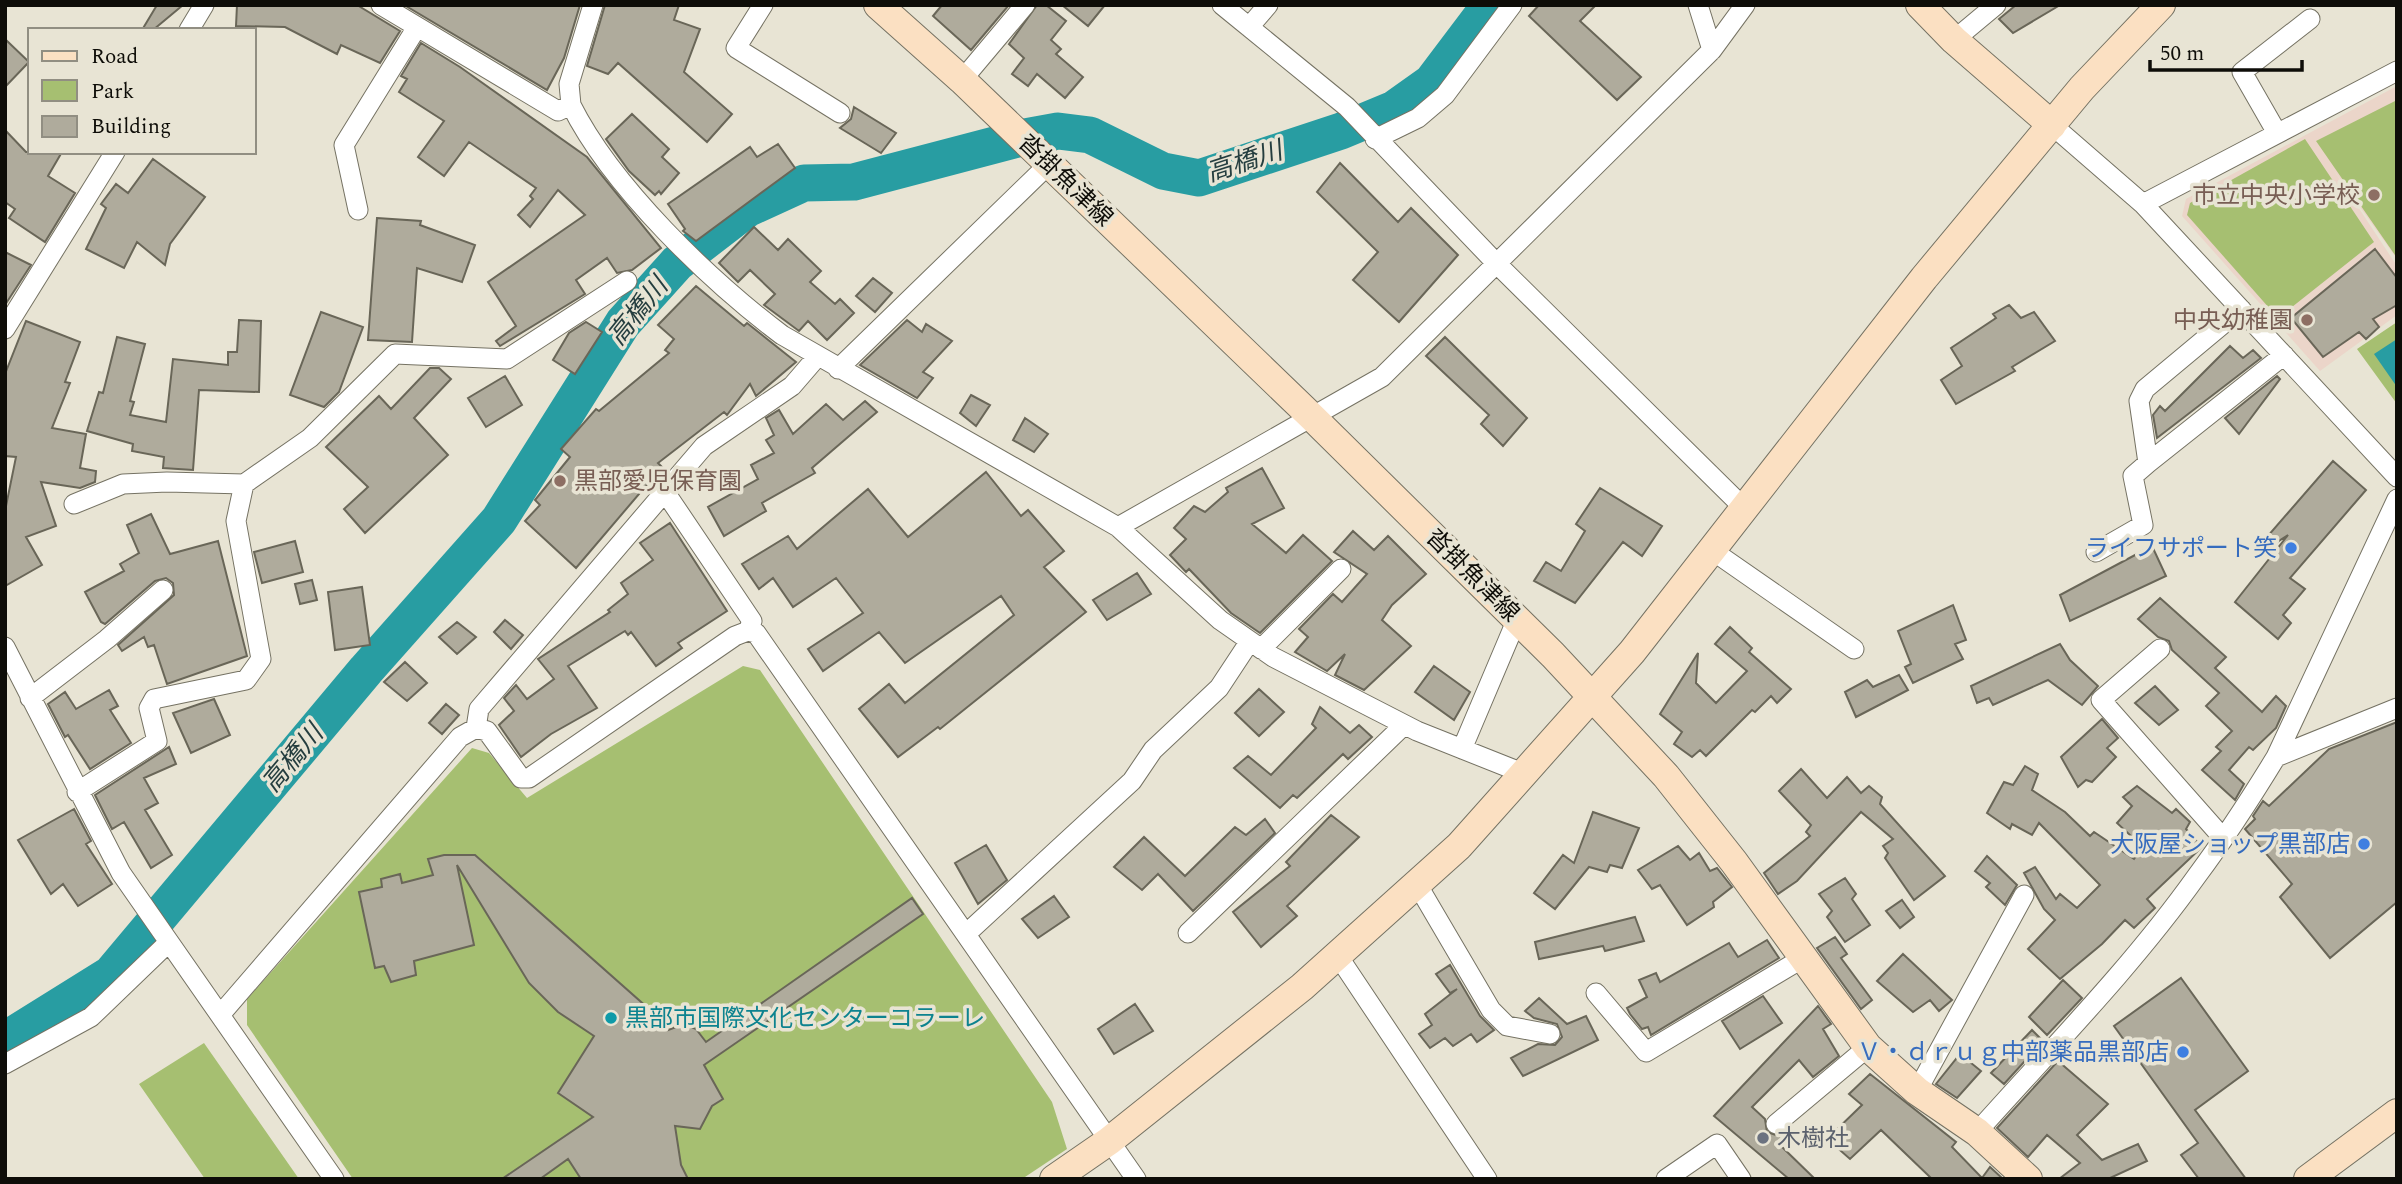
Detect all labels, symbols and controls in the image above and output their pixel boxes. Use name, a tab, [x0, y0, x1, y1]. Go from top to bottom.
legend	[28, 28, 256, 154]
scale bar	[2150, 28, 2302, 72]
text: 50 m	[2160, 38, 2204, 70]
text: Road	[91, 41, 138, 73]
text: Park	[91, 76, 135, 108]
text: Building	[91, 111, 171, 143]
street label: 沓掛魚津線	[1010, 126, 1121, 235]
water label: 高橋川	[1201, 130, 1290, 193]
place label: 市立中央小学校	[2192, 178, 2360, 214]
marker: 市立中央小学校	[2366, 187, 2382, 203]
water label: 高橋川	[598, 266, 680, 355]
place label: 中央幼稚園	[2173, 303, 2293, 339]
marker: 中央幼稚園	[2299, 312, 2315, 328]
place label: 黒部愛児保育園	[574, 464, 742, 500]
marker: 黒部愛児保育園	[552, 473, 568, 489]
street label: 沓掛魚津線	[1417, 521, 1527, 631]
place label: ライフサポート笑	[2085, 531, 2277, 567]
marker: ライフサポート笑	[2283, 540, 2299, 556]
water label: 高橋川	[252, 714, 335, 801]
place label: 大阪屋ショップ黒部店	[2110, 827, 2350, 863]
marker: 大阪屋ショップ黒部店	[2356, 836, 2372, 852]
place label: 黒部市国際文化センターコラーレ	[625, 1001, 985, 1037]
marker: 黒部市国際文化センターコラーレ	[603, 1010, 619, 1026]
place label: Ｖ・ｄｒｕｇ中部薬品黒部店	[1857, 1035, 2169, 1071]
marker: Ｖ・ｄｒｕｇ中部薬品黒部店	[2175, 1044, 2191, 1060]
place label: 木樹社	[1777, 1121, 1849, 1157]
marker: 木樹社	[1755, 1130, 1771, 1146]

